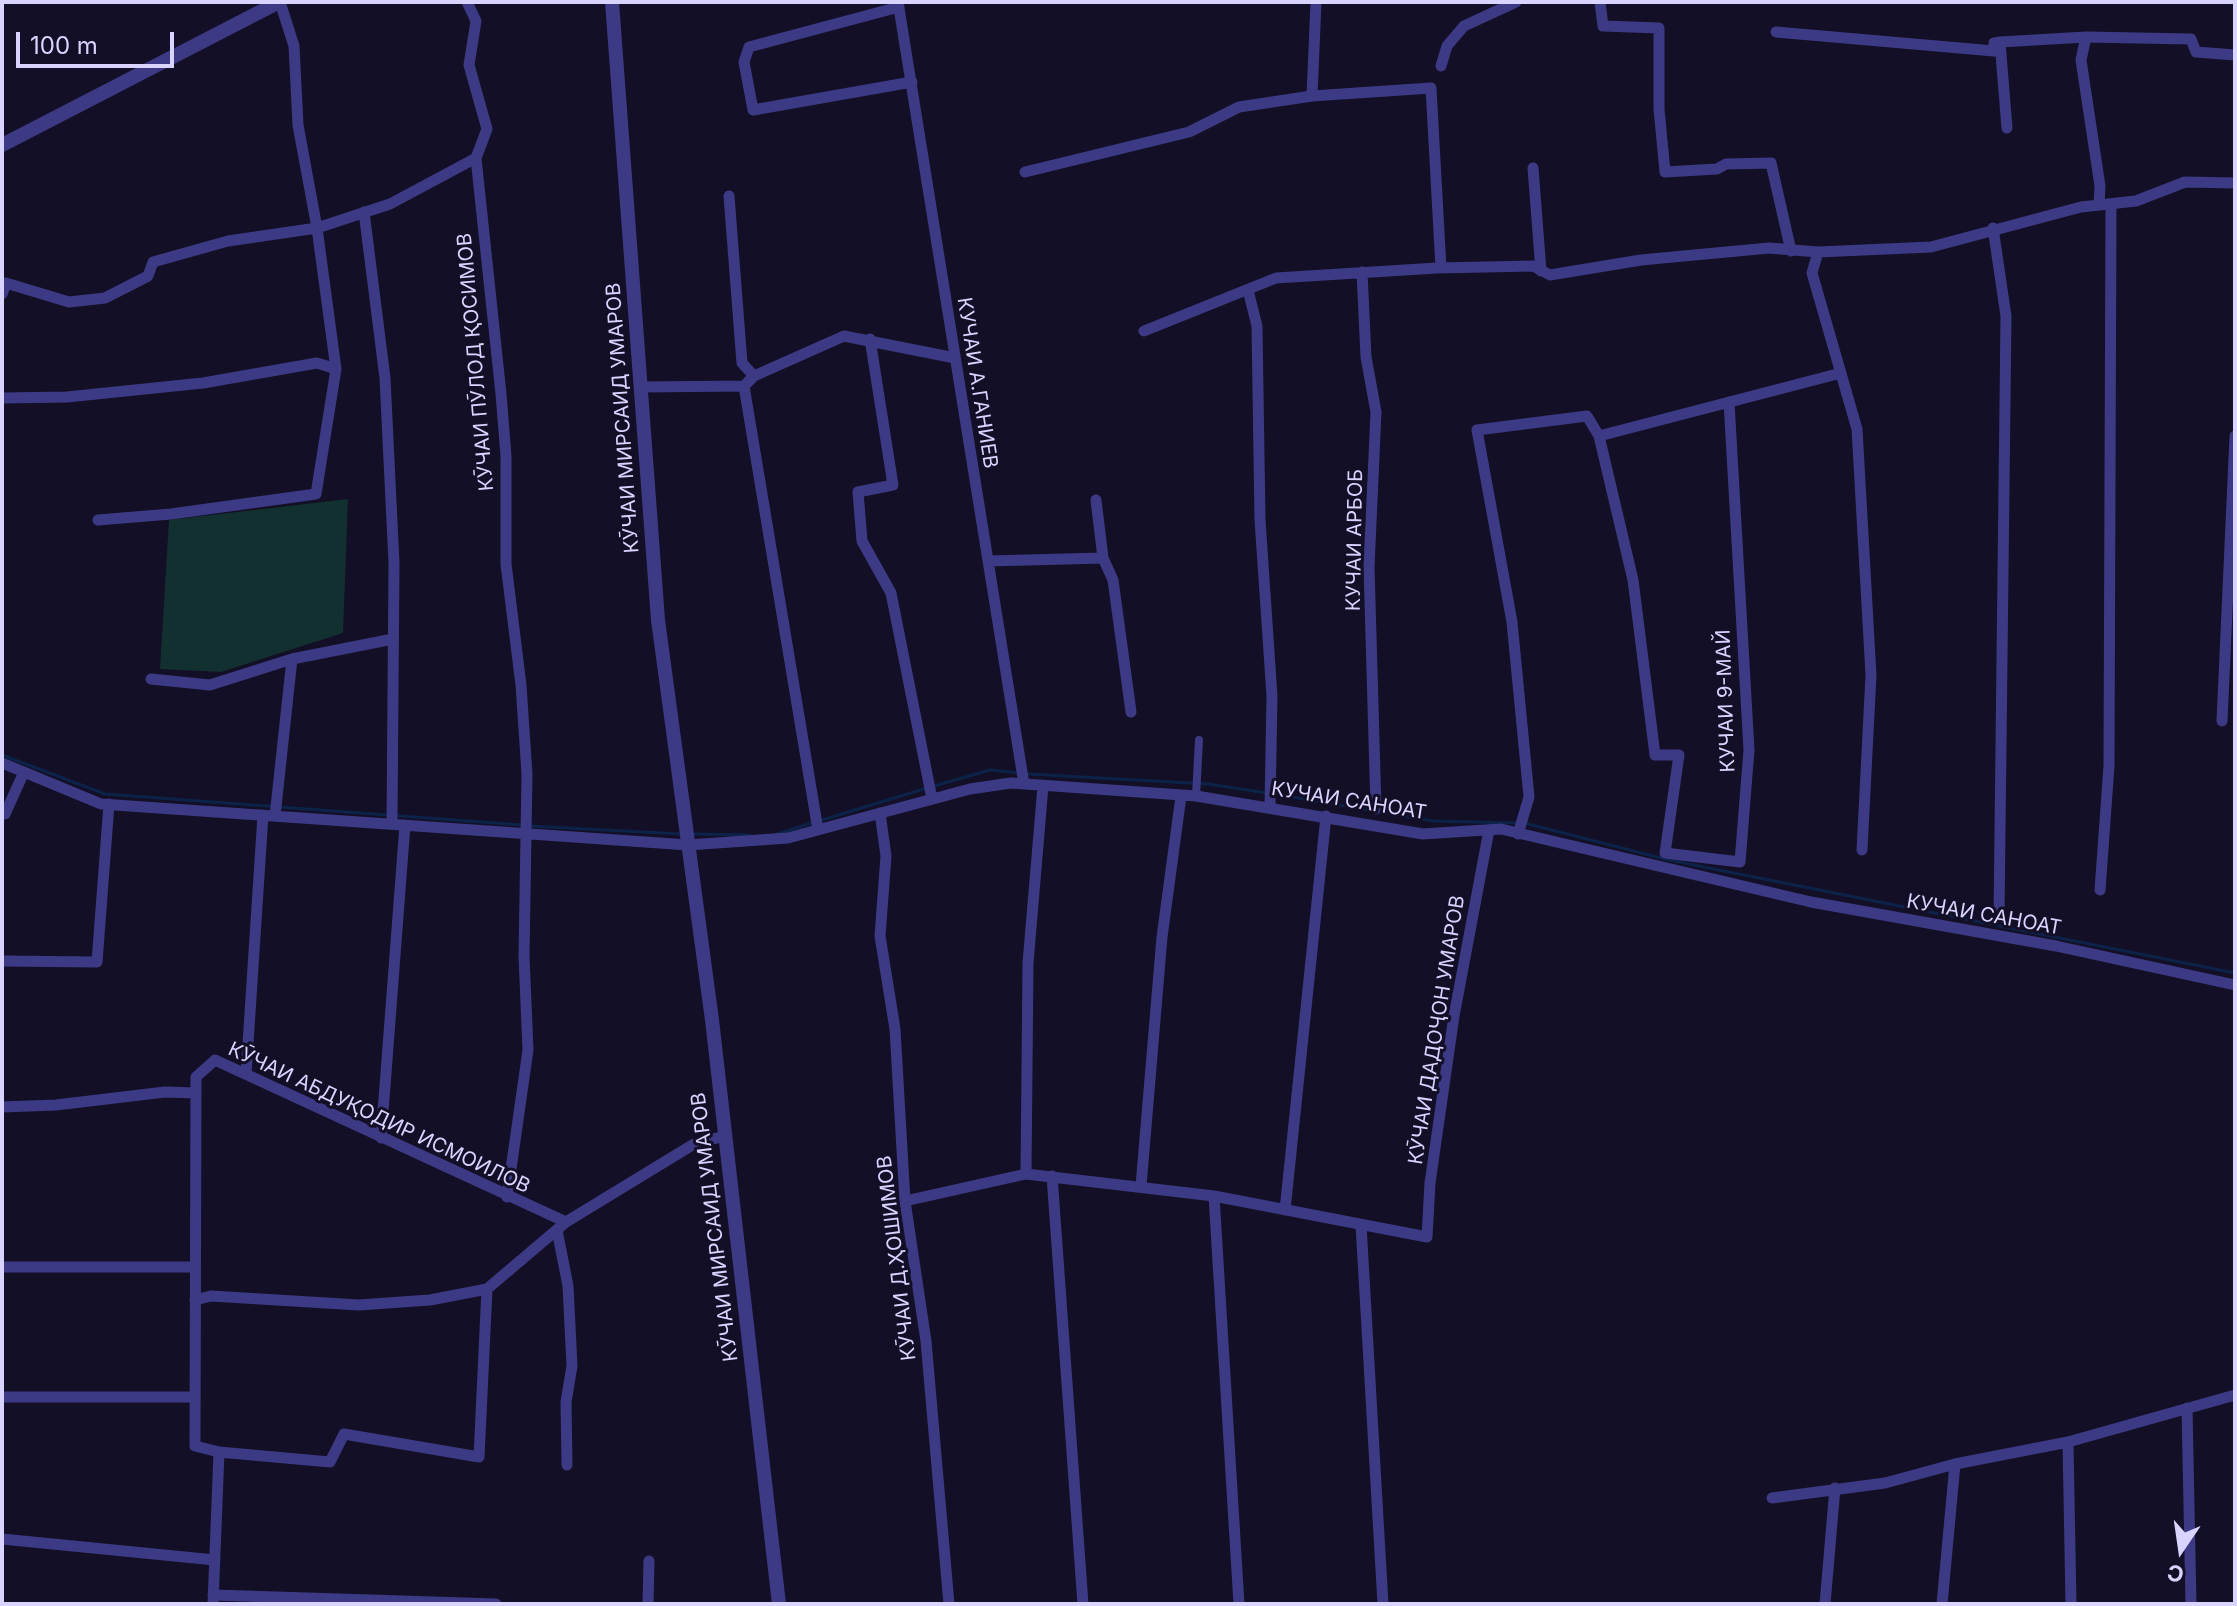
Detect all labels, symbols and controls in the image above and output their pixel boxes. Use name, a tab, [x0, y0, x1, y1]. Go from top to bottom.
scale bar	[20, 16, 178, 66]
text: 100 m	[30, 31, 98, 60]
street label: КӮЧАИ ПӮЛОД ҚОСИМОВ	[453, 232, 499, 492]
street label: КӮЧАИ МИРСАИД УМАРОВ	[602, 282, 644, 554]
street label: КУЧАИ А.ГАНИЕВ	[952, 296, 1002, 470]
street label: КУЧАИ АРБОБ	[1342, 469, 1368, 611]
street label: КУЧАИ 9-МАЙ	[1712, 629, 1740, 773]
street label: КУЧАИ САНОАТ	[1270, 777, 1428, 825]
street label: КУЧАИ САНОАТ	[1905, 890, 2063, 940]
street label: КӮЧАИ ДАДОҶОН УМАРОВ	[1404, 894, 1470, 1166]
street label: КӮЧАИ АБДУҚОДИР ИСМОИЛОВ	[224, 1037, 534, 1199]
street label: КӮЧАИ МИРСАИД УМАРОВ	[687, 1091, 743, 1363]
street label: КӮЧАИ Д.ҲОШИМОВ	[872, 1154, 922, 1362]
north arrow	[2141, 1510, 2221, 1590]
text: С	[2165, 1559, 2186, 1588]

